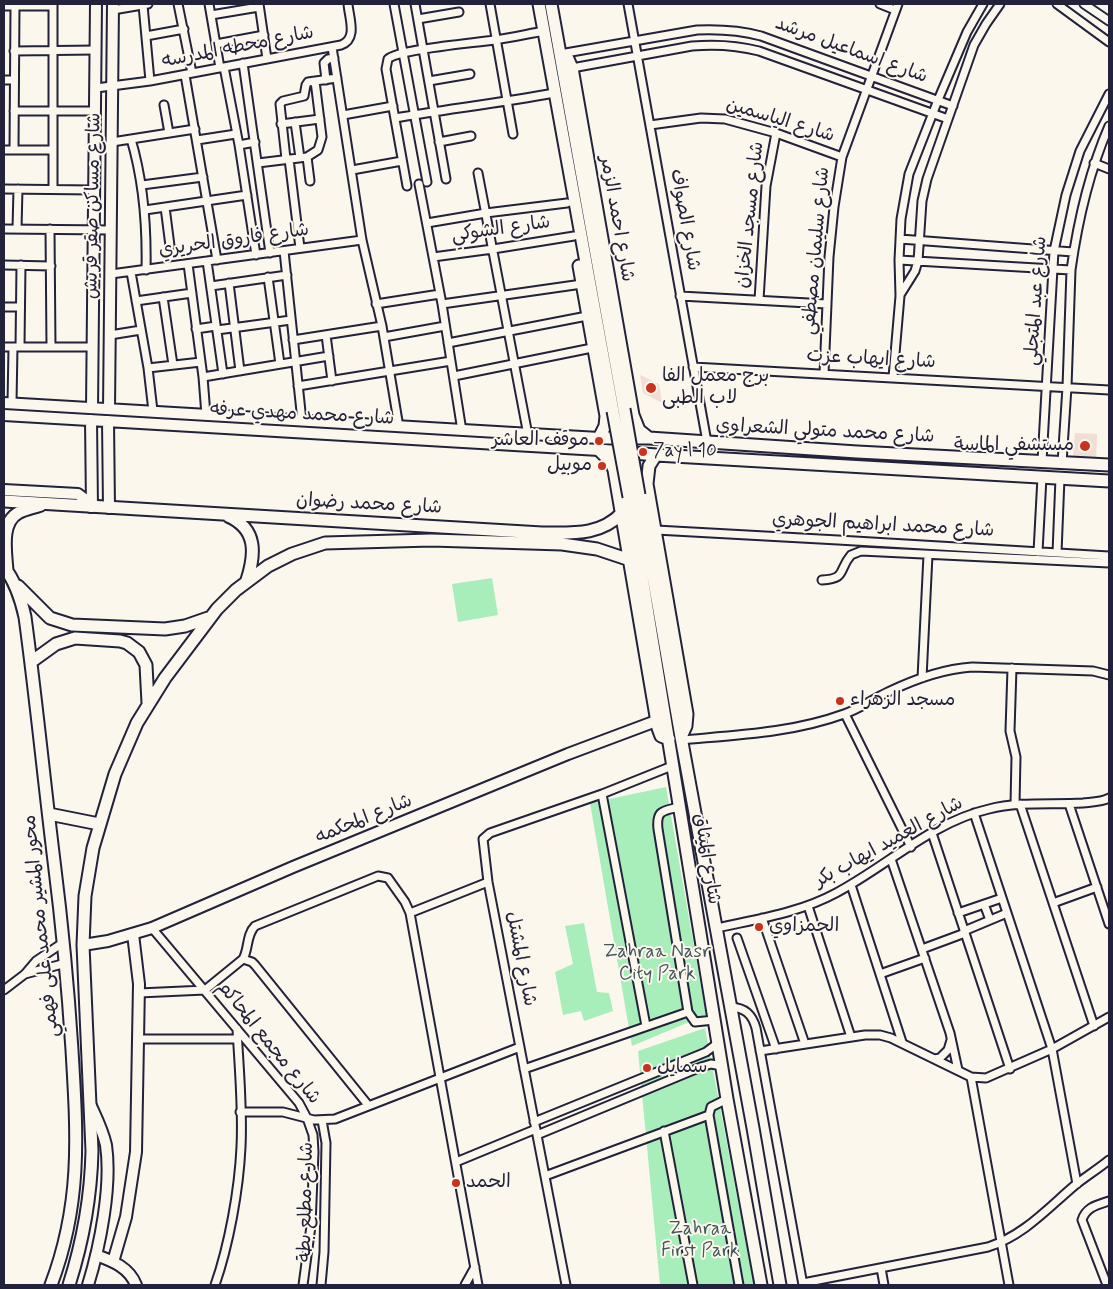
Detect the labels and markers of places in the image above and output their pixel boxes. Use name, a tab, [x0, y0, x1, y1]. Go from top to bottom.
place label: برج معمل الفا لاب الطبى	[662, 366, 769, 410]
marker: برج معمل الفا لاب الطبى	[644, 381, 658, 395]
place label: موقف العاشر	[492, 430, 589, 452]
marker: موقف العاشر	[593, 435, 605, 447]
place label: مستشفي الماسة	[954, 435, 1074, 457]
marker: مستشفي الماسة	[1078, 439, 1092, 453]
place label: 7ay l 10	[653, 441, 717, 463]
marker: 7ay l 10	[637, 446, 649, 458]
place label: موبيل	[547, 455, 592, 477]
marker: موبيل	[596, 460, 608, 472]
place label: مسجد الزهراء	[850, 690, 955, 712]
marker: مسجد الزهراء	[834, 695, 846, 707]
place label: الحمزاوي	[769, 916, 839, 938]
marker: الحمزاوي	[753, 921, 765, 933]
place label: سمايل	[657, 1057, 708, 1079]
marker: سمايل	[641, 1062, 653, 1074]
place label: الحمد	[466, 1172, 511, 1194]
marker: الحمد	[450, 1177, 462, 1189]

